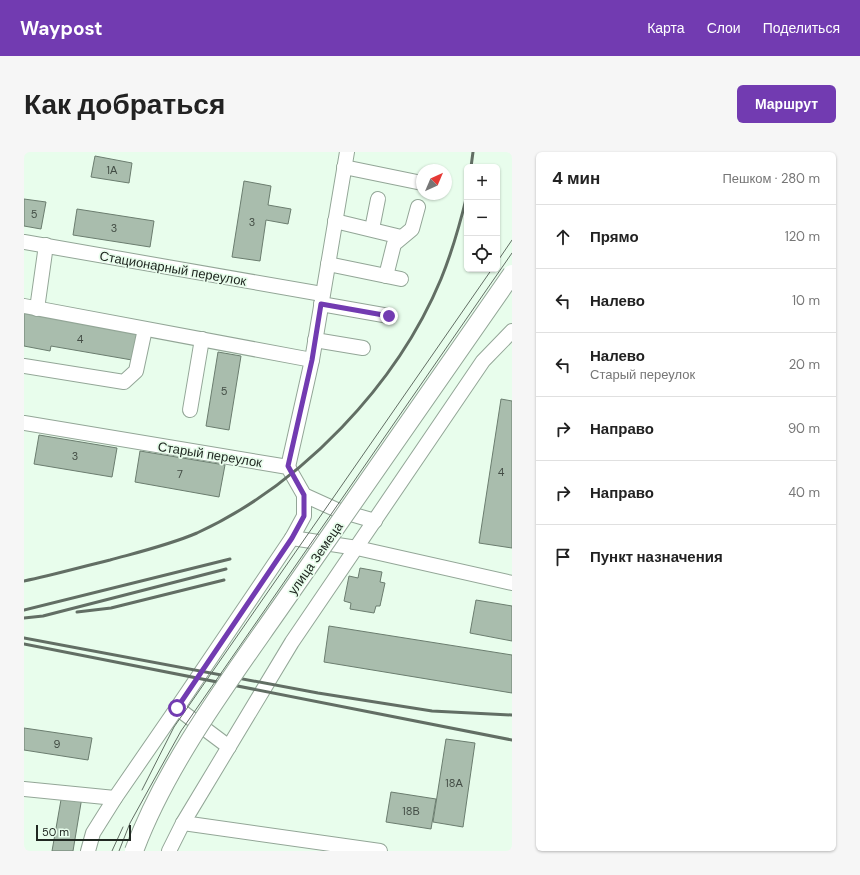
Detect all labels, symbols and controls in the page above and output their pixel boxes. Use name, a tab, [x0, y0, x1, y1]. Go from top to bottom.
text: Waypost	[20, 16, 103, 41]
text: Карта	[647, 19, 685, 37]
text: Слои	[707, 19, 741, 37]
text: Поделиться	[763, 19, 840, 37]
button: Маршрут	[737, 85, 836, 123]
text: Как добраться	[24, 86, 225, 123]
house number: 1А	[107, 163, 118, 177]
north arrow	[416, 164, 452, 200]
map controls	[464, 164, 500, 272]
button: +	[464, 164, 500, 200]
text: 4 мин	[552, 167, 600, 189]
text: Пешком · 280 m	[722, 170, 820, 187]
button: −	[464, 200, 500, 236]
house number: 5	[31, 207, 38, 221]
house number: 3	[249, 215, 255, 229]
house number: 3	[111, 221, 117, 235]
icon: ahead	[552, 226, 574, 248]
text: Прямо	[590, 227, 639, 247]
text: 120 m	[785, 228, 820, 245]
button: locate	[464, 236, 500, 272]
street label: Стационарный переулок	[98, 247, 248, 290]
icon: left	[552, 290, 574, 312]
text: Налево	[590, 291, 645, 311]
text: 10 m	[792, 292, 820, 309]
route end	[380, 307, 398, 325]
house number: 4	[77, 332, 84, 346]
text: Налево	[590, 346, 645, 366]
icon: left	[552, 354, 574, 376]
text: 20 m	[789, 356, 820, 373]
text: Старый переулок	[590, 366, 695, 383]
house number: 5	[221, 384, 228, 398]
icon: right	[552, 418, 574, 440]
text: Направо	[590, 419, 654, 439]
text: 90 m	[788, 420, 820, 437]
street label: Старый переулок	[157, 438, 263, 471]
house number: 3	[72, 449, 78, 463]
house number: 4	[498, 465, 505, 479]
house number: 7	[177, 467, 183, 481]
icon: right	[552, 482, 574, 504]
text: Направо	[590, 483, 654, 503]
text: 40 m	[788, 484, 820, 501]
street label: улица Земеца	[284, 518, 347, 598]
icon: arrive	[552, 546, 574, 568]
text: Пункт назначения	[590, 547, 723, 567]
route start	[168, 699, 186, 717]
house number: 9	[54, 737, 61, 751]
house number: 18А	[445, 776, 463, 790]
house number: 18В	[402, 804, 420, 818]
scale bar	[36, 823, 131, 842]
text: 50 m	[42, 825, 69, 839]

